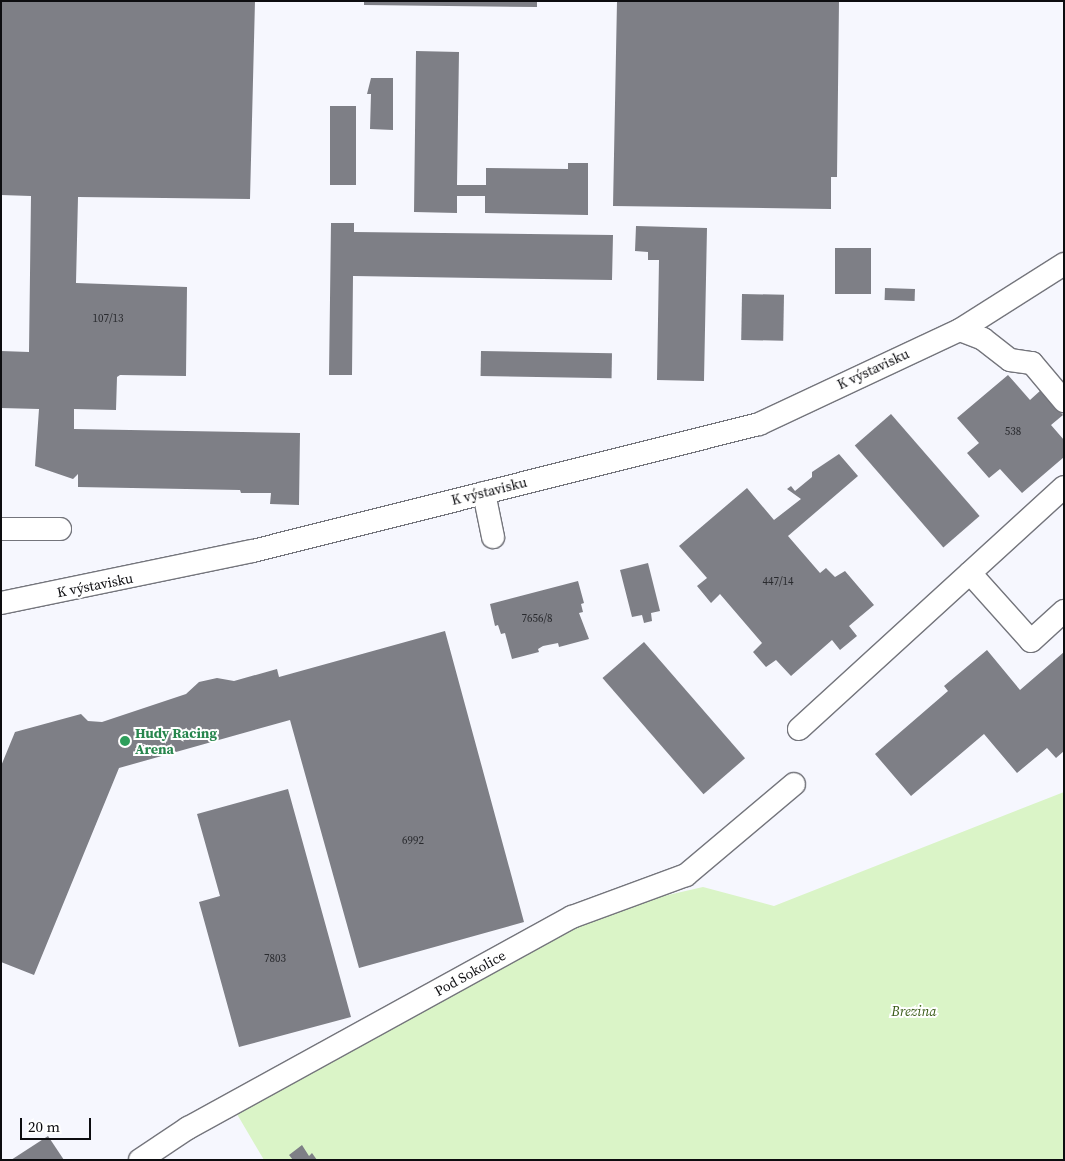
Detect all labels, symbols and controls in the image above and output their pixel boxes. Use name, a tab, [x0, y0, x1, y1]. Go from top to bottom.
house number: 107/13	[92, 312, 124, 326]
street label: K výstavisku	[834, 345, 912, 393]
house number: 538	[1005, 425, 1021, 439]
street label: K výstavisku	[449, 473, 529, 509]
street label: K výstavisku	[55, 569, 135, 601]
house number: 447/14	[762, 575, 794, 589]
house number: 7656/8	[521, 612, 553, 626]
place label: Hudy Racing Arena	[135, 725, 217, 758]
marker: Hudy Racing Arena	[119, 735, 131, 747]
house number: 6992	[402, 834, 424, 848]
street label: Pod Sokolice	[431, 947, 509, 999]
house number: 7803	[264, 952, 286, 966]
park label: Brezina	[891, 1003, 937, 1019]
scale bar	[22, 1108, 94, 1140]
text: 20 m	[28, 1116, 60, 1137]

